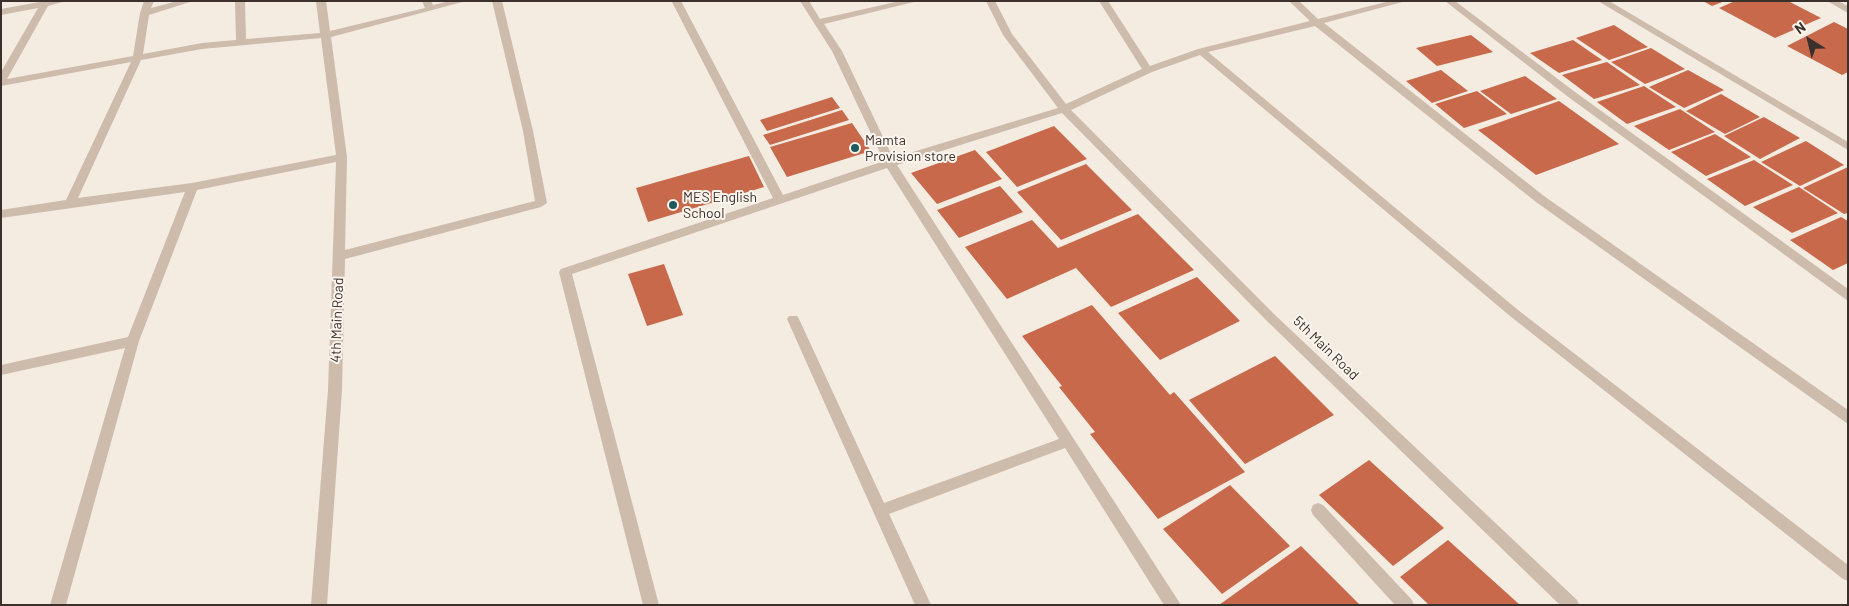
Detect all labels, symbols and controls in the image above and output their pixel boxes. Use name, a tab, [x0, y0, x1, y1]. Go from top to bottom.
north arrow	[1784, 15, 1834, 65]
text: N	[1791, 18, 1809, 37]
place label: Mamta Provision store	[865, 132, 956, 164]
marker: Mamta Provision store	[849, 142, 861, 154]
place label: MES English School	[683, 189, 757, 222]
marker: MES English School	[667, 199, 679, 211]
street label: 4th Main Road	[327, 277, 347, 363]
street label: 5th Main Road	[1290, 313, 1362, 383]

